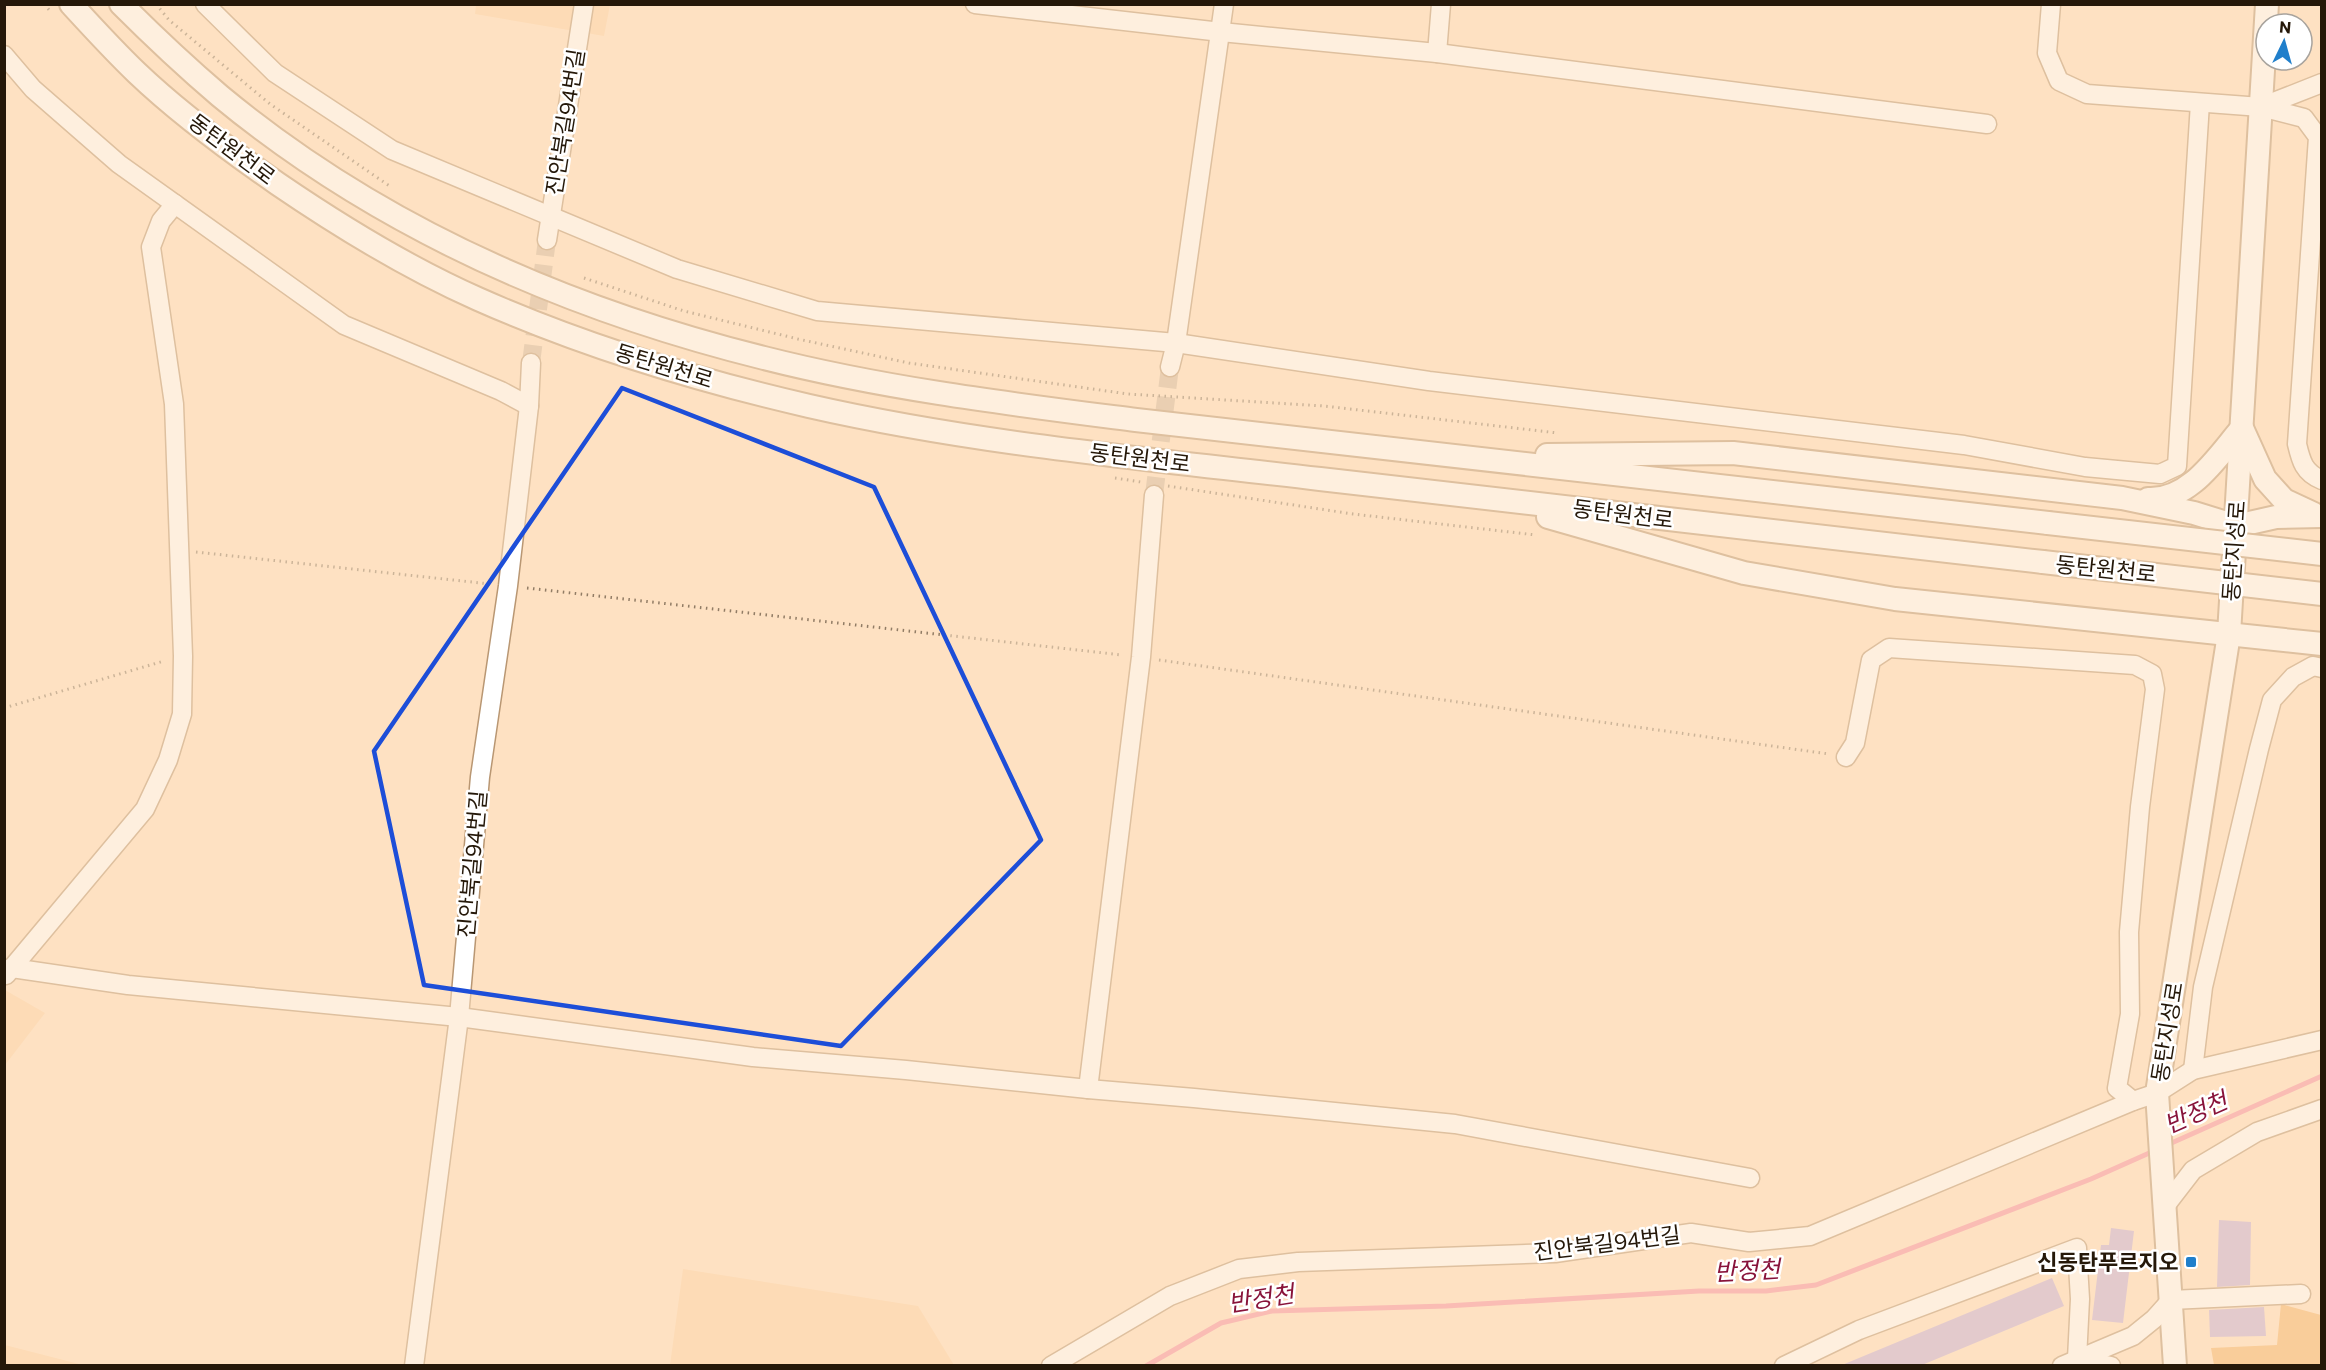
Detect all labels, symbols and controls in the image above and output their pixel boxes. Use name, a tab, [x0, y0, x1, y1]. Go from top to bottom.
north arrow	[2254, 12, 2314, 72]
text: N	[2279, 17, 2292, 37]
street label: 진안북길94번길	[540, 47, 589, 197]
street label: 동탄원천로	[184, 107, 281, 190]
street label: 동탄원천로	[612, 338, 716, 393]
street label: 동탄원천로	[1088, 438, 1192, 477]
street label: 동탄원천로	[1571, 494, 1675, 533]
street label: 동탄지성로	[2217, 500, 2250, 602]
street label: 동탄원천로	[2054, 550, 2158, 587]
street label: 진안북길94번길	[452, 789, 491, 939]
street label: 동탄지성로	[2145, 980, 2188, 1084]
water label: 반정천	[2159, 1084, 2234, 1138]
street label: 진안북길94번길	[1532, 1220, 1682, 1265]
place label: 신동탄푸르지오	[2037, 1248, 2179, 1275]
water label: 반정천	[1713, 1253, 1784, 1286]
marker: 신동탄푸르지오	[2184, 1255, 2198, 1269]
water label: 반정천	[1226, 1278, 1299, 1317]

